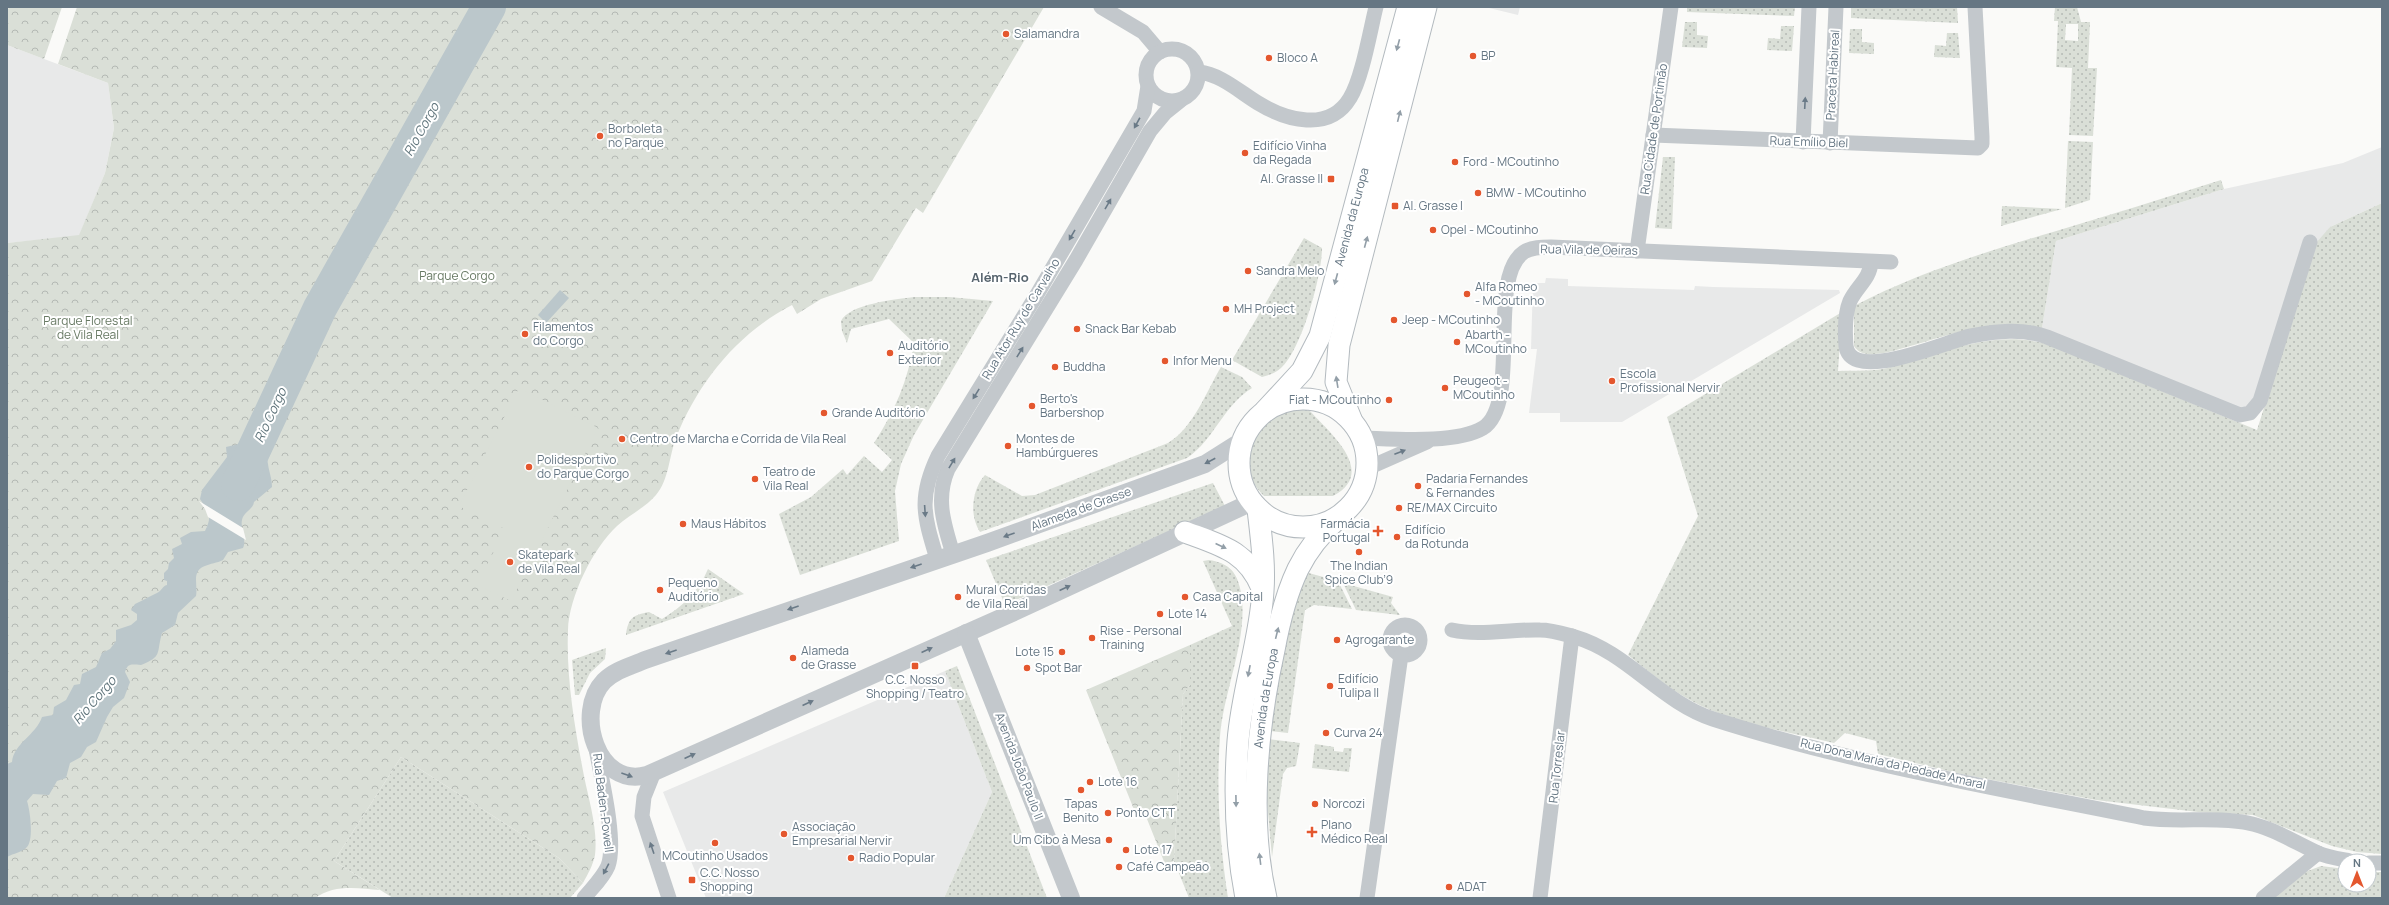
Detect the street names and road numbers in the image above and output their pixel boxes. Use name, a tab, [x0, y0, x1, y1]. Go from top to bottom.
street label: Praceta Habireal	[1822, 29, 1843, 121]
street label: Rua Cidade de Portimão	[1636, 62, 1671, 196]
street label: Rua Emílio Biel	[1769, 132, 1849, 151]
street label: Avenida da Europa	[1330, 166, 1373, 268]
street label: Rua Vila de Oeiras	[1540, 240, 1638, 259]
street label: Rua Ator Ruy de Carvalho	[978, 255, 1064, 382]
street label: Alameda de Grasse	[1028, 482, 1133, 535]
street label: Avenida da Europa	[1250, 646, 1282, 749]
street label: Avenida João Paulo II	[991, 710, 1048, 822]
street label: Rua Torreslar	[1544, 729, 1569, 804]
street label: Rua Dona Maria da Piedade Amaral	[1799, 734, 1987, 793]
street label: Rua Baden-Powell	[589, 752, 618, 853]

